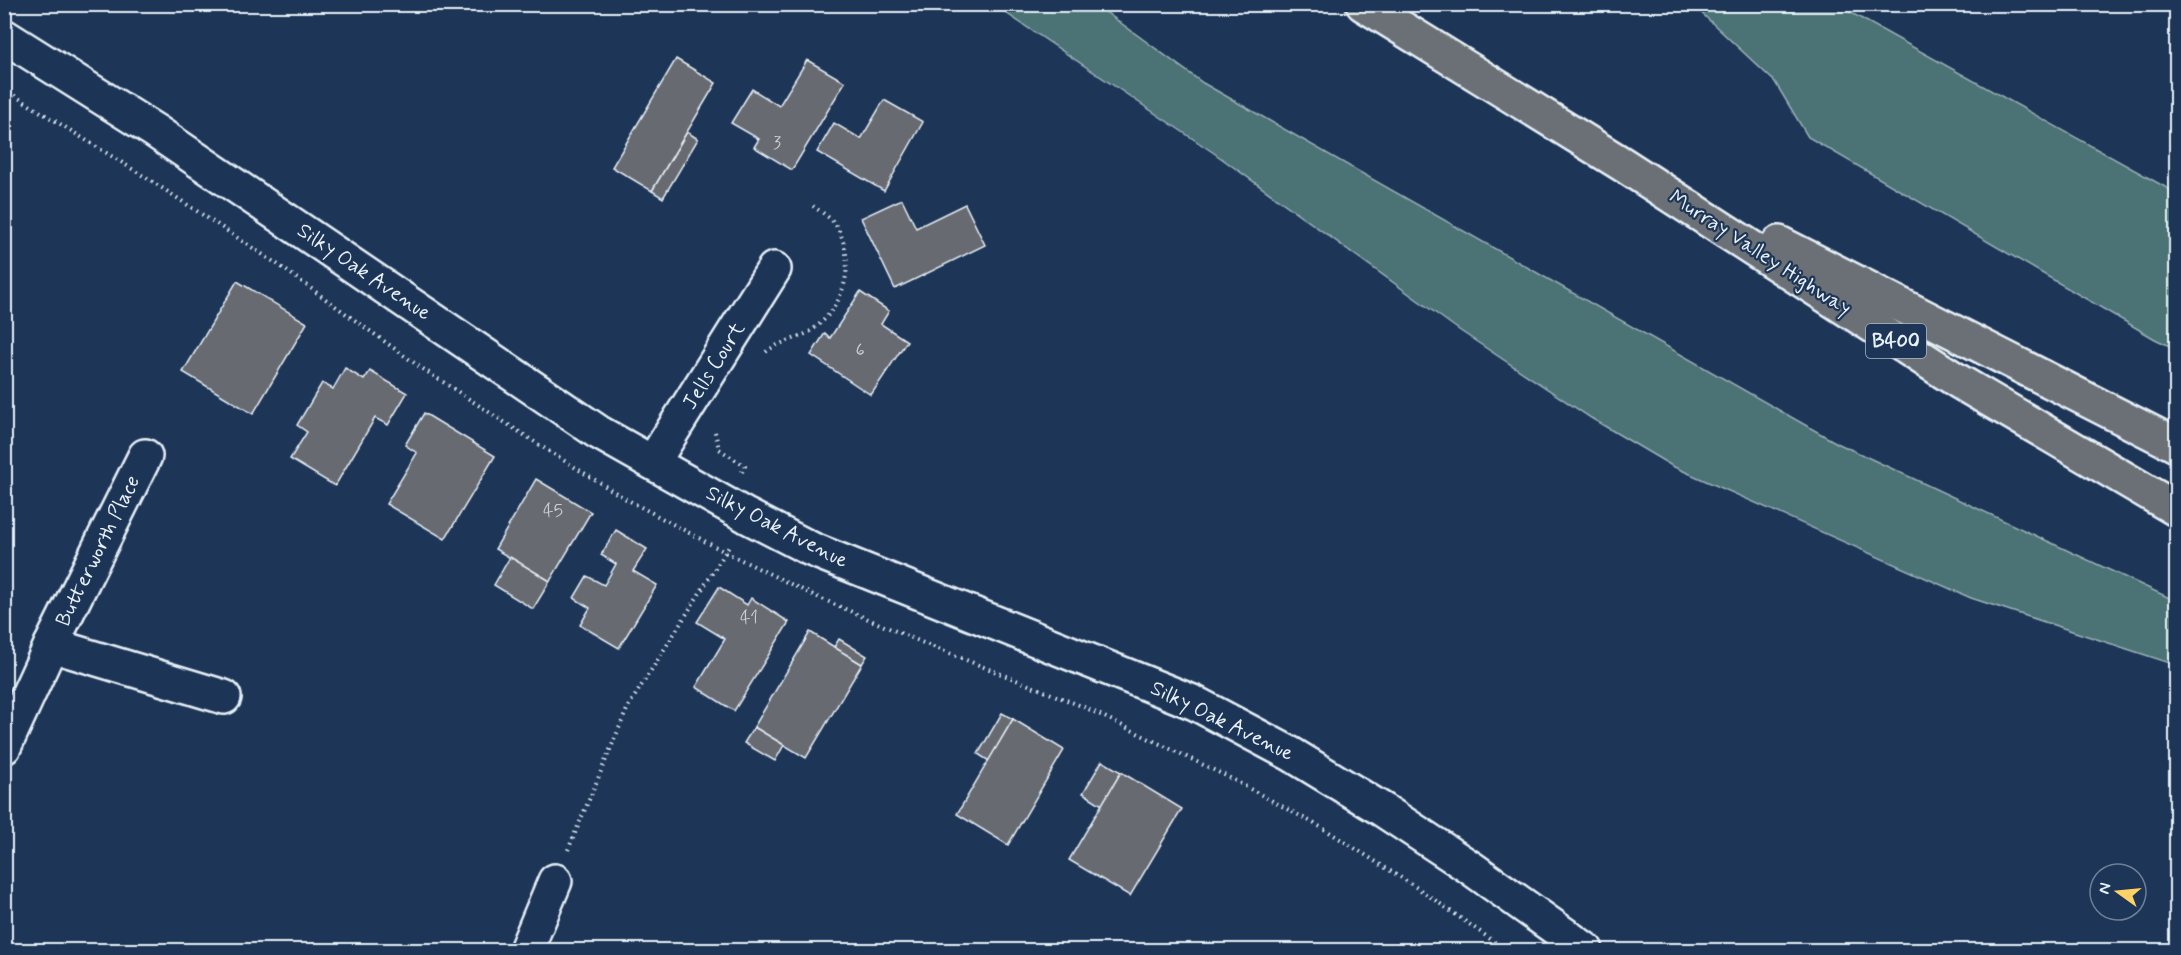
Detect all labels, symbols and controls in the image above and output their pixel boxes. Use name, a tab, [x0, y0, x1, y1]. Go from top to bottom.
house number: 3	[773, 131, 781, 155]
street label: Murray Valley Highway	[1663, 183, 1857, 323]
street label: Silky Oak Avenue	[291, 217, 437, 327]
street label: Jells Court	[676, 316, 752, 415]
road number: B400	[1866, 324, 1926, 358]
house number: 6	[855, 338, 865, 362]
street label: Butterworth Place	[49, 471, 147, 631]
street label: Silky Oak Avenue	[701, 479, 853, 575]
house number: 45	[543, 499, 563, 523]
house number: 41	[740, 606, 758, 630]
street label: Silky Oak Avenue	[1146, 674, 1298, 768]
north arrow	[2088, 862, 2148, 922]
text: N	[2093, 881, 2116, 896]

